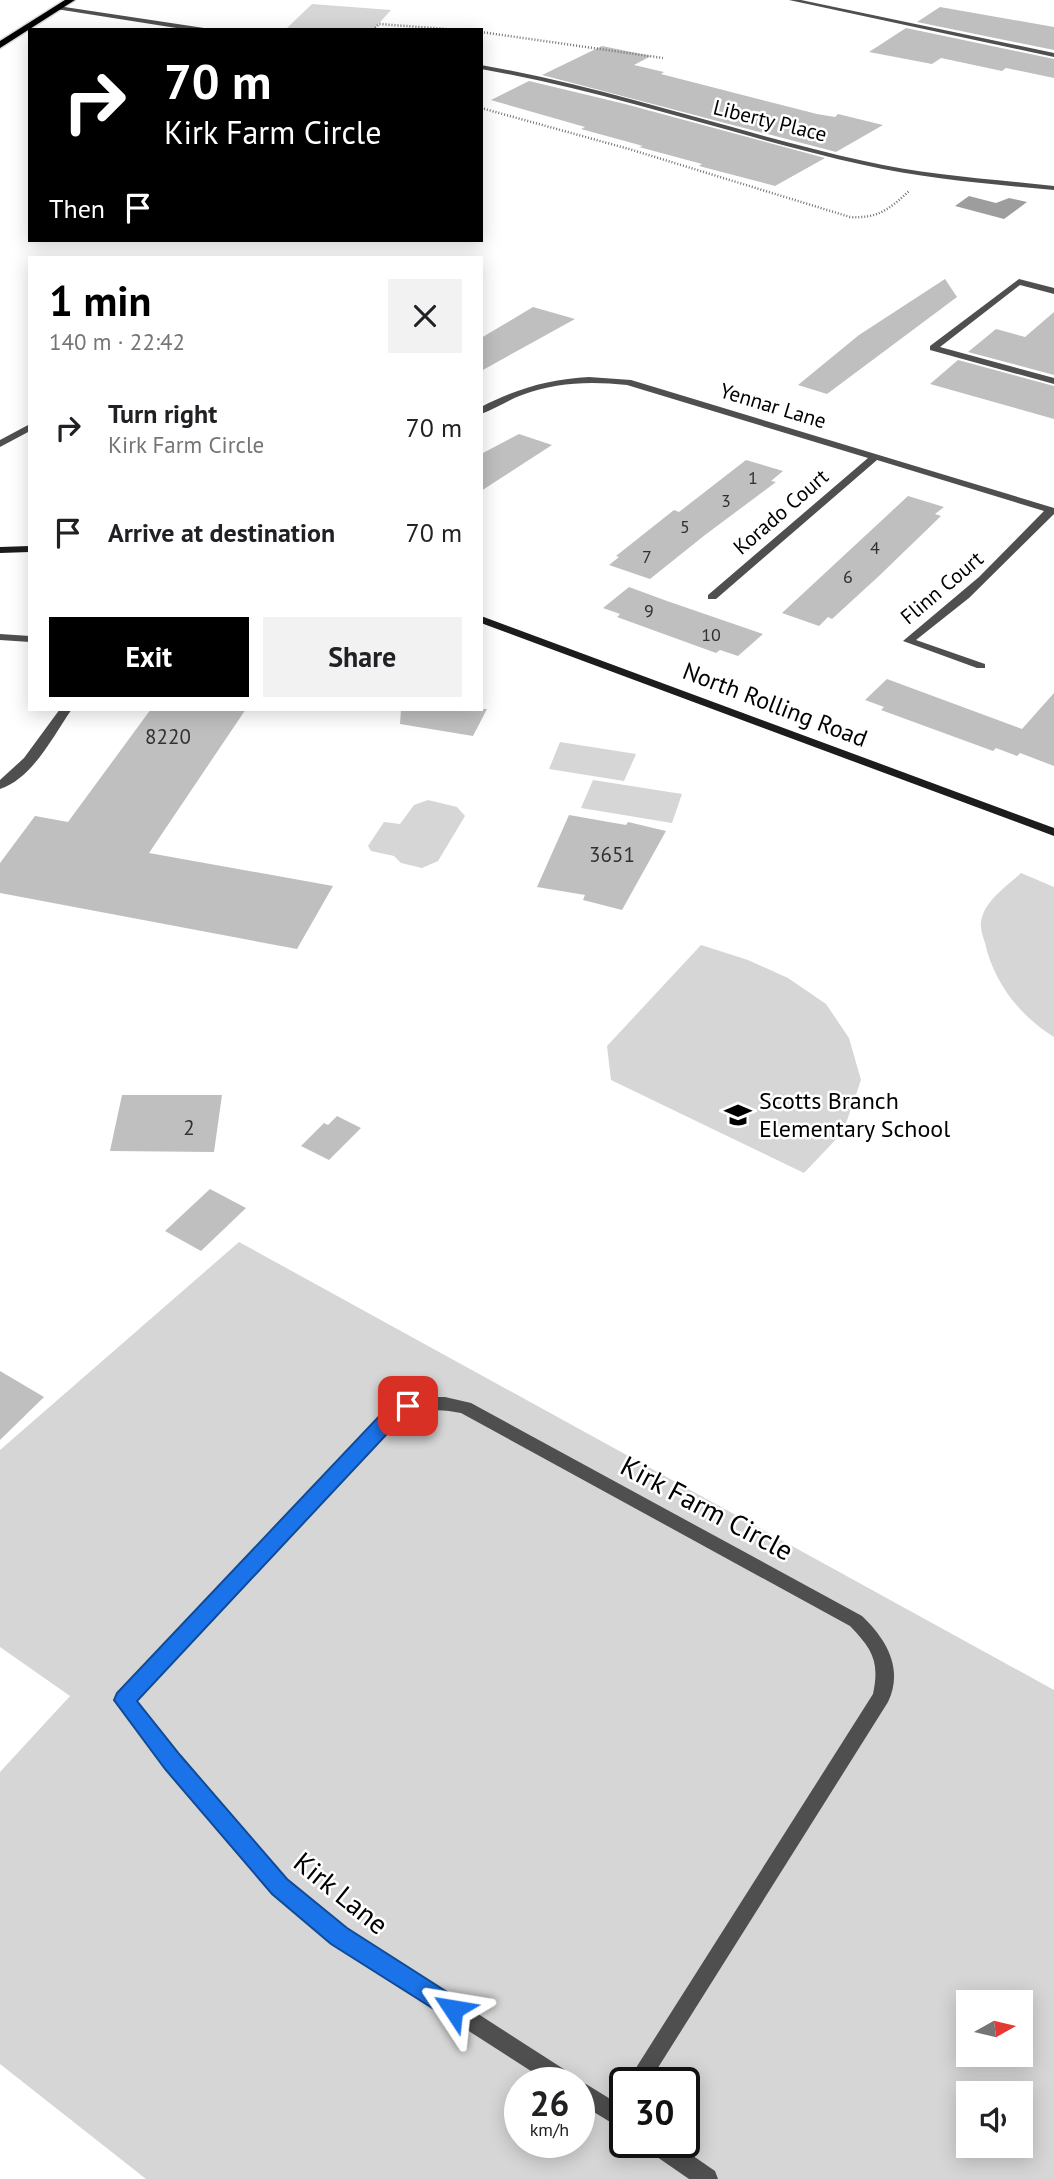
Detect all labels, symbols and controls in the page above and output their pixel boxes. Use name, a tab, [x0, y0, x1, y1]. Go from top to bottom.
text: 70 m	[164, 49, 271, 113]
icon: right	[49, 56, 140, 147]
street label: Liberty Place	[711, 93, 830, 148]
text: Kirk Farm Circle	[164, 111, 381, 153]
icon: arrive	[119, 189, 157, 227]
text: Then	[49, 192, 105, 225]
text: 1 min	[49, 273, 151, 328]
button: close	[388, 279, 462, 353]
text: 140 m · 22:42	[49, 327, 185, 356]
street label: Yennar Lane	[717, 377, 830, 434]
text: Turn right	[108, 397, 217, 430]
icon: right	[49, 409, 87, 447]
text: 70 m	[406, 411, 462, 444]
text: Kirk Farm Circle	[108, 430, 264, 459]
street label: Korado Court	[727, 463, 834, 560]
house number: 1	[748, 466, 758, 489]
house number: 3	[721, 489, 731, 512]
icon: arrive	[49, 514, 87, 552]
house number: 5	[680, 515, 690, 538]
text: Arrive at destination	[108, 516, 335, 549]
text: 70 m	[406, 516, 462, 549]
house number: 4	[870, 536, 880, 559]
house number: 7	[642, 545, 652, 568]
street label: Flinn Court	[895, 545, 989, 630]
house number: 6	[843, 565, 853, 588]
house number: 9	[644, 599, 654, 622]
button: Exit	[49, 617, 249, 697]
button: Share	[263, 617, 462, 697]
house number: 10	[701, 623, 721, 646]
street label: North Rolling Road	[678, 655, 872, 754]
house number: 8220	[145, 723, 191, 750]
house number: 3651	[589, 841, 635, 868]
place label: Scotts Branch Elementary School	[759, 1085, 950, 1144]
school or university icon: Scotts Branch Elementary School	[723, 1100, 753, 1130]
house number: 2	[183, 1114, 195, 1141]
pin	[378, 1376, 438, 1436]
icon: arrive	[389, 1387, 427, 1425]
street label: Kirk Farm Circle	[615, 1447, 800, 1569]
street label: Kirk Lane	[286, 1843, 396, 1942]
position arrow	[416, 1972, 490, 2046]
north arrow	[956, 1990, 1032, 2067]
map controls	[956, 1990, 1033, 2158]
speed limit sign: 30	[609, 2067, 700, 2158]
text: 26	[530, 2080, 569, 2126]
button: sound	[956, 2081, 1033, 2158]
text: km/h	[530, 2118, 569, 2141]

